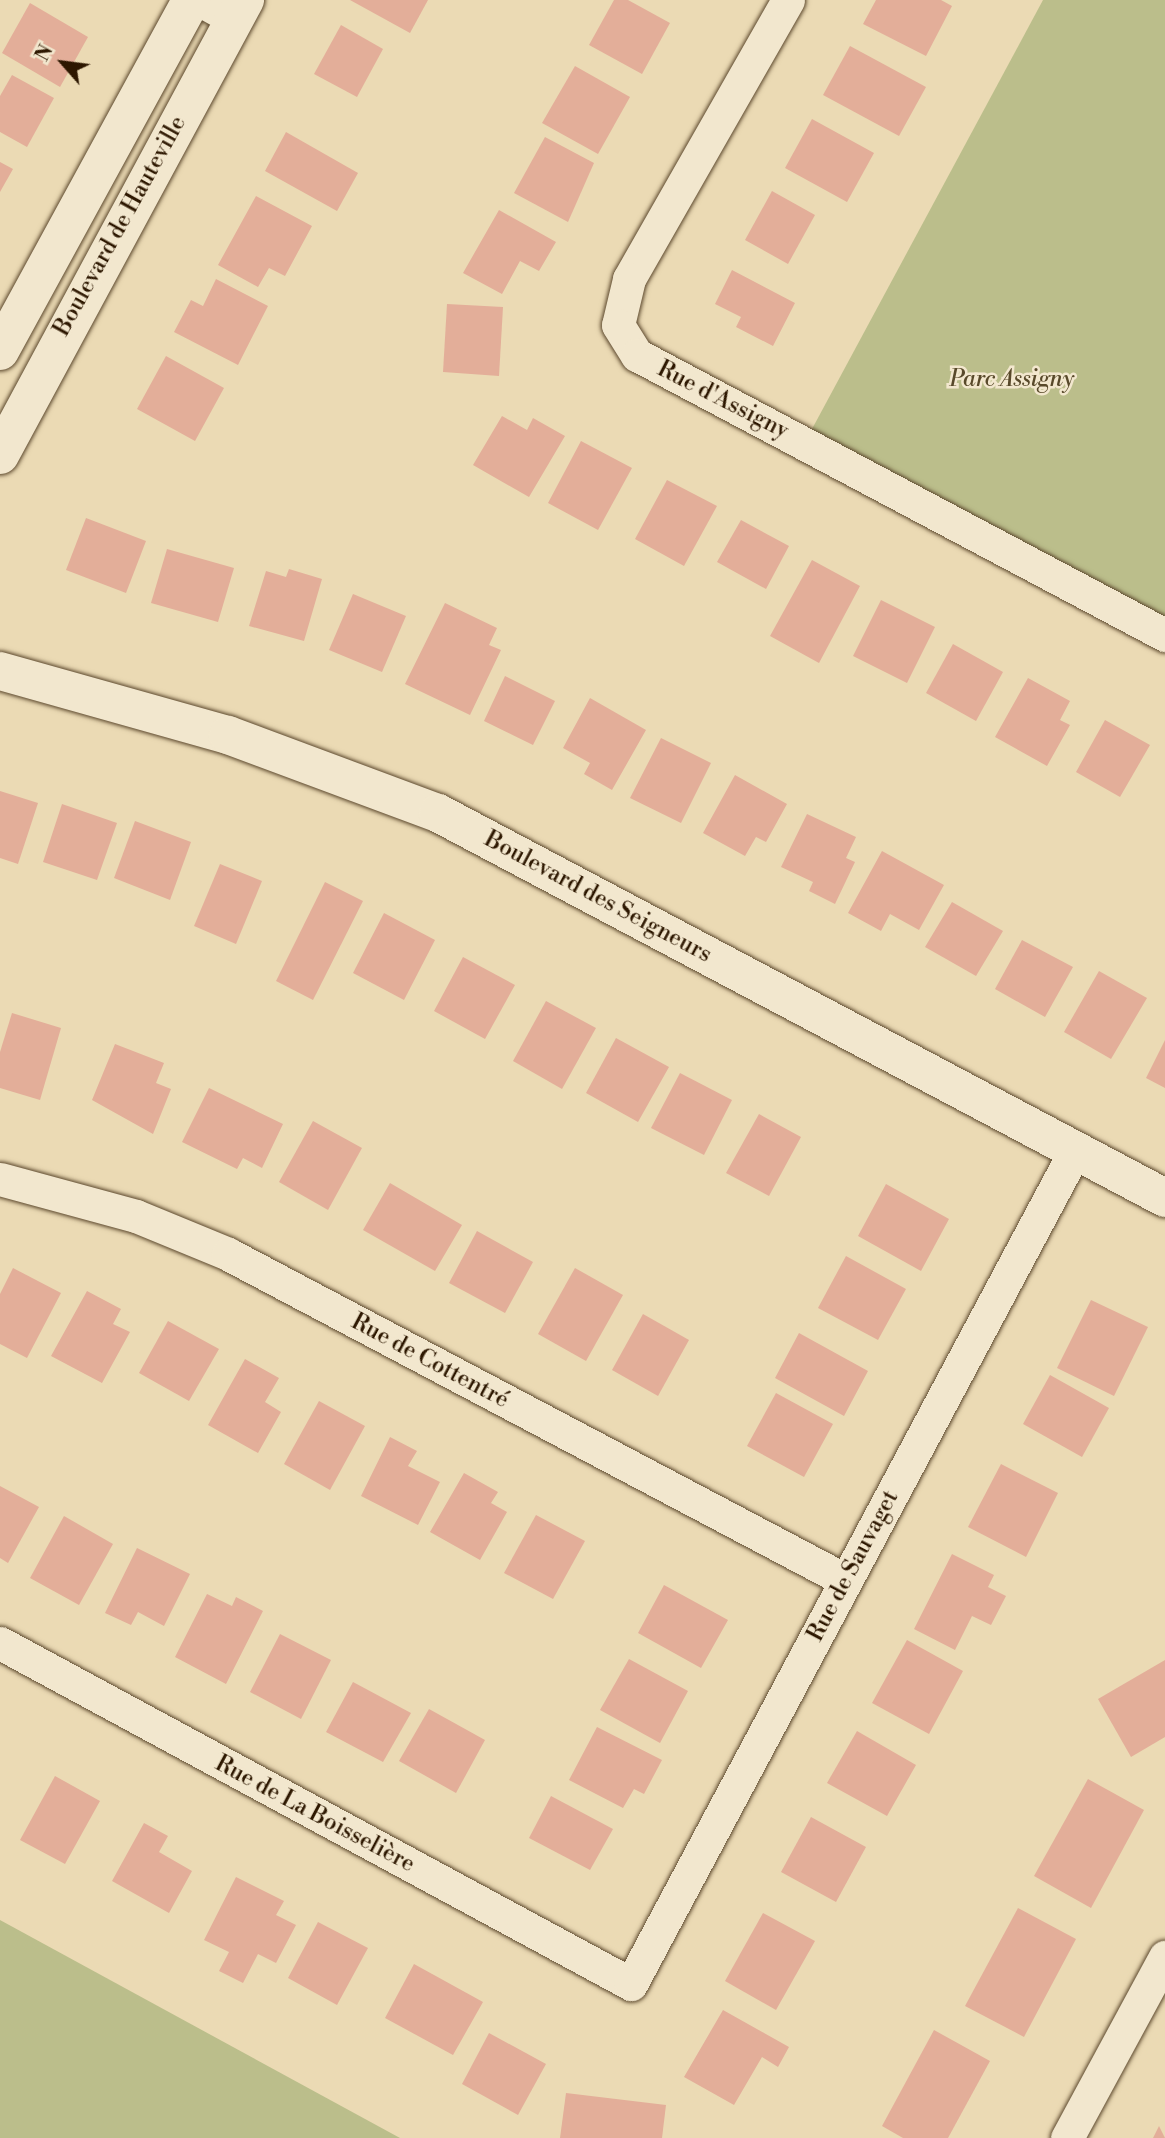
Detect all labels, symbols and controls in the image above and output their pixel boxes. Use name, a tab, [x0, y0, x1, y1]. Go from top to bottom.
north arrow	[28, 28, 98, 98]
text: N	[30, 41, 59, 65]
street label: Boulevard de Hauteville	[48, 111, 192, 341]
street label: Rue d'Assigny	[653, 355, 793, 445]
park label: Parc Assigny	[950, 365, 1074, 393]
street label: Boulevard des Seigneurs	[480, 825, 716, 969]
street label: Rue de Cottentré	[347, 1308, 513, 1414]
street label: Rue de Sauvaget	[802, 1486, 904, 1646]
street label: Rue de La Boisselière	[210, 1750, 420, 1878]

